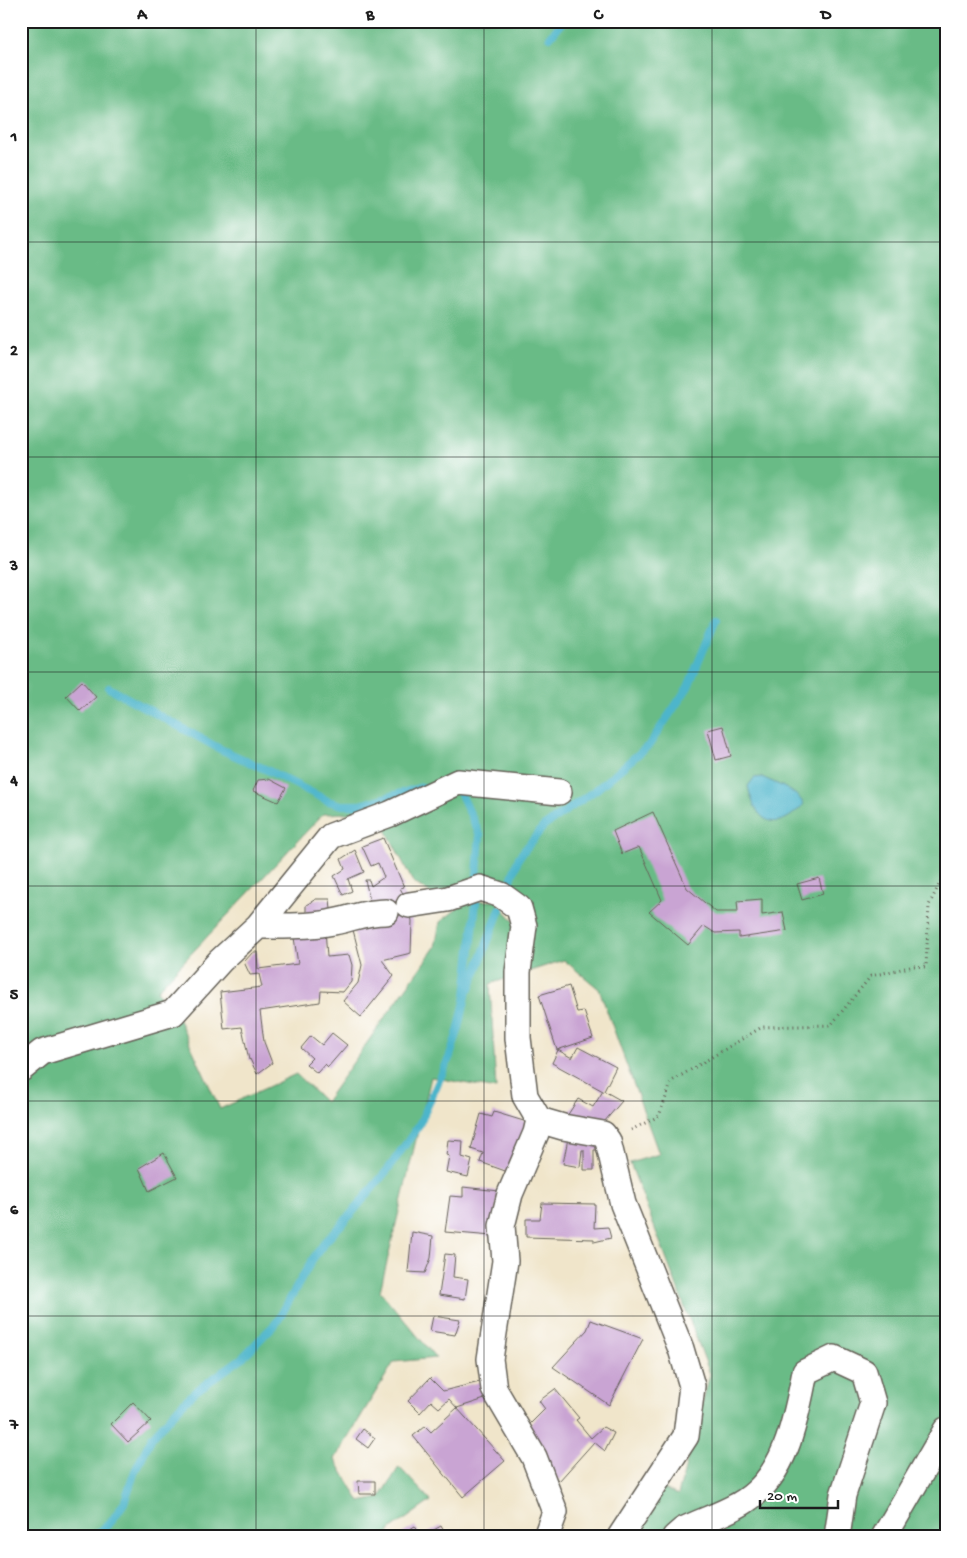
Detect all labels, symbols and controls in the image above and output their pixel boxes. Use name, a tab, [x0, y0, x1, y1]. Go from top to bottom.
text: A	[136, 7, 148, 26]
text: B	[365, 7, 375, 26]
text: C	[593, 7, 604, 26]
text: D	[819, 7, 832, 26]
text: 1	[10, 129, 17, 148]
text: 2	[10, 343, 18, 362]
text: 3	[9, 558, 18, 577]
text: 4	[9, 773, 18, 792]
text: 5	[10, 987, 19, 1006]
text: 6	[10, 1202, 19, 1221]
text: 7	[9, 1417, 19, 1436]
scale bar	[760, 1478, 837, 1510]
text: 20 m	[767, 1488, 797, 1506]

